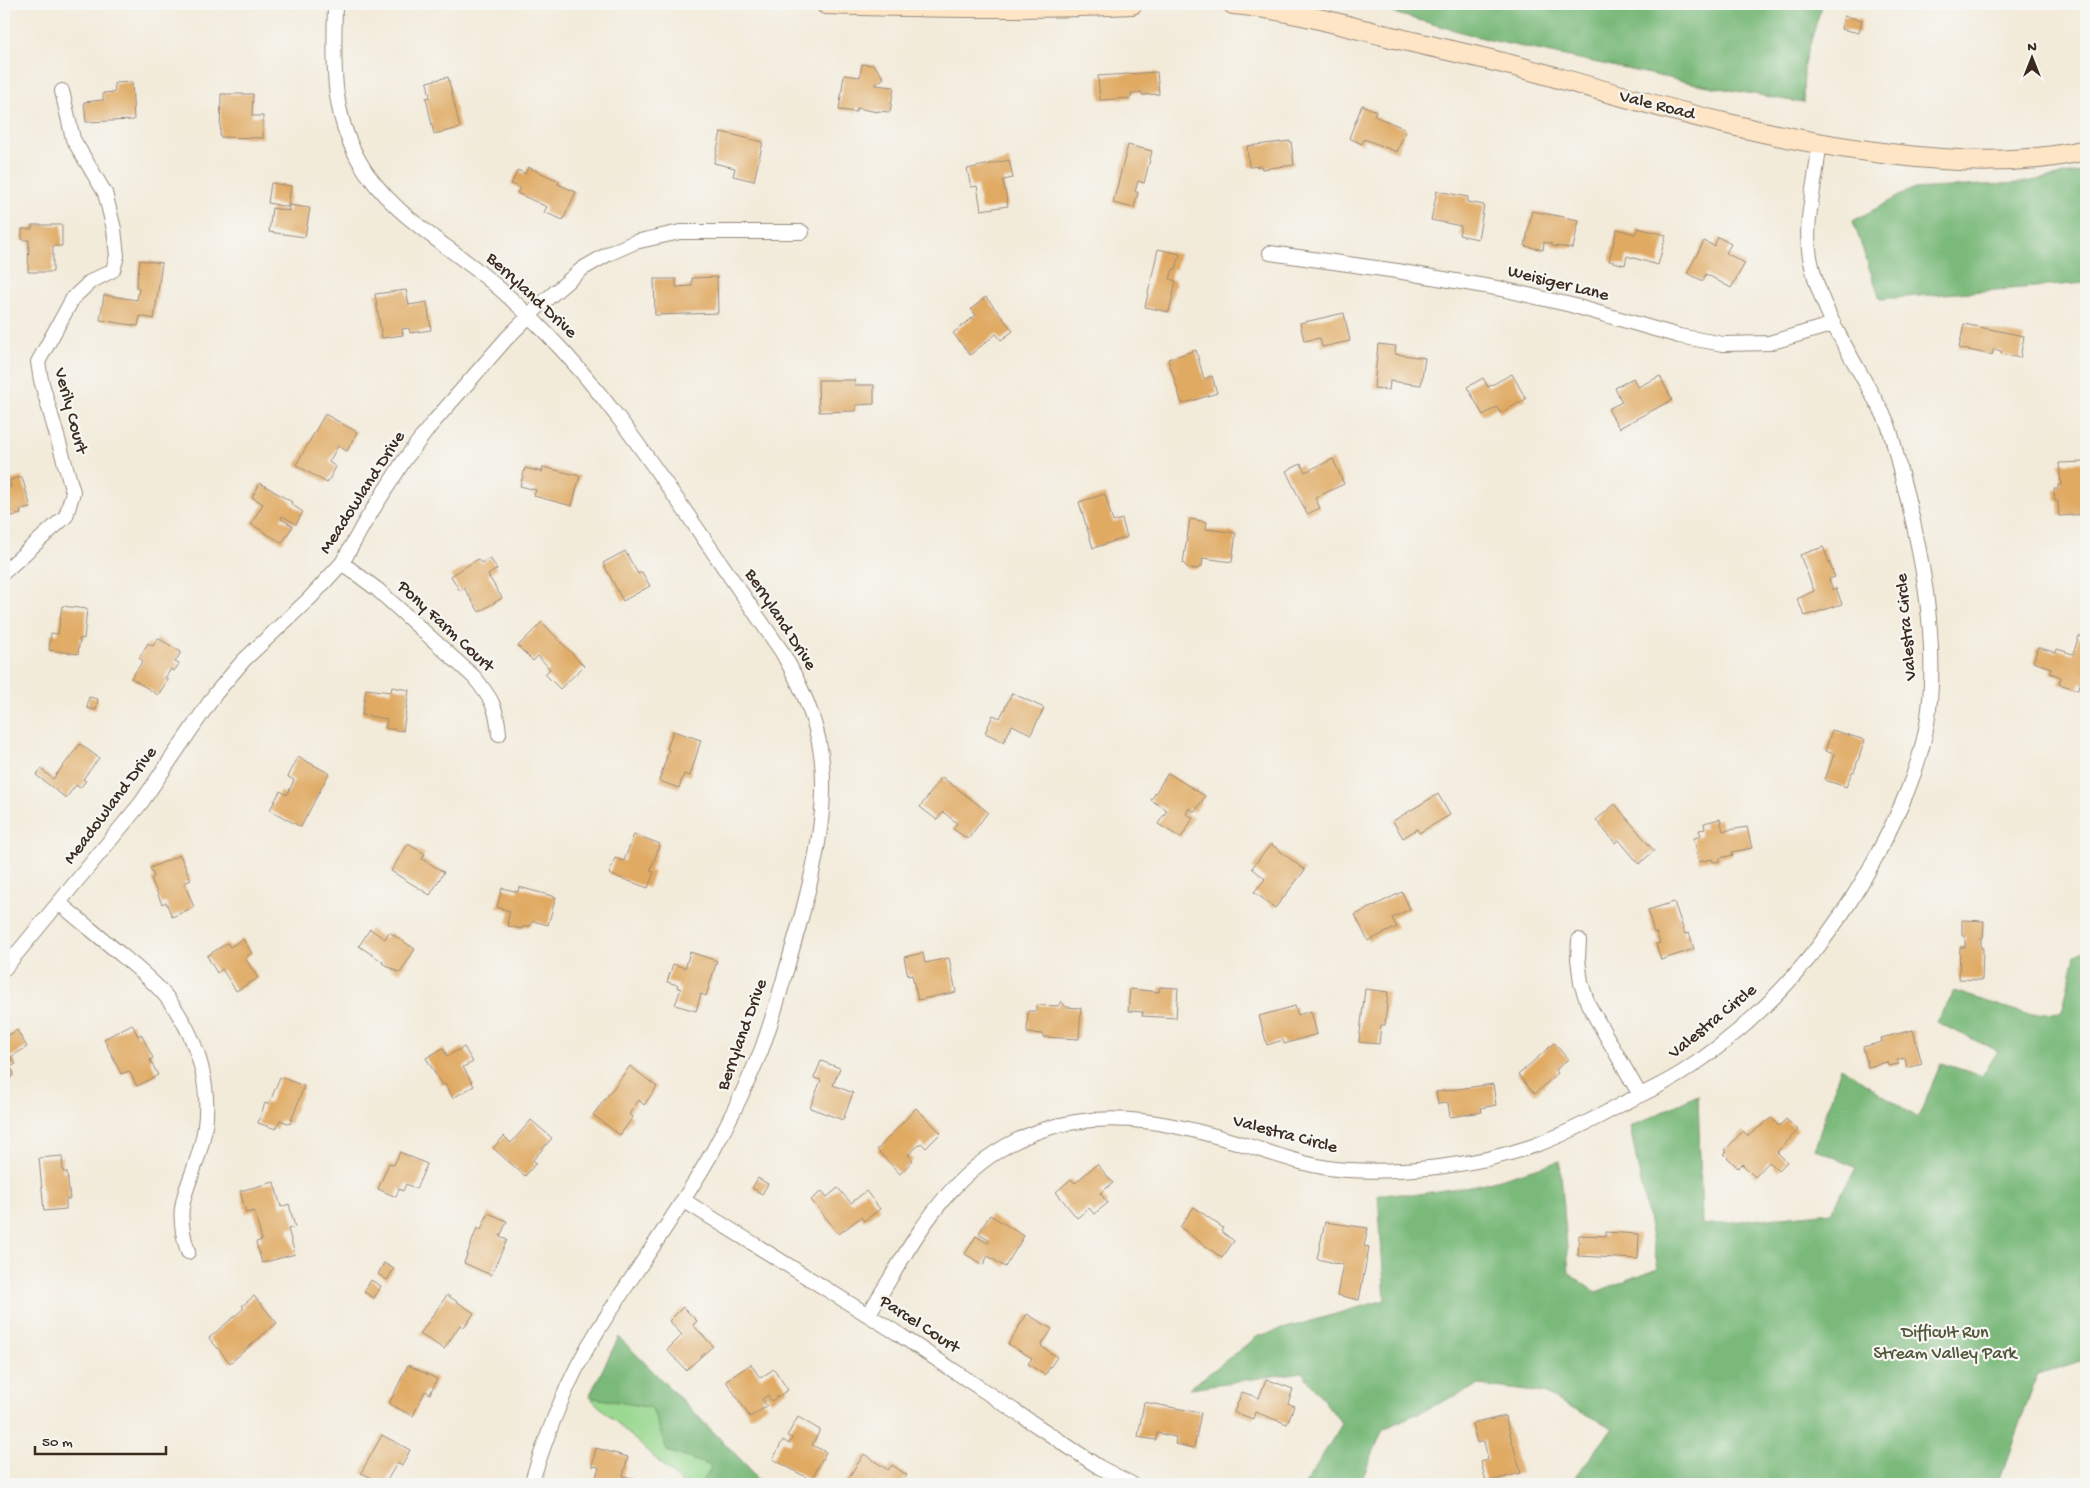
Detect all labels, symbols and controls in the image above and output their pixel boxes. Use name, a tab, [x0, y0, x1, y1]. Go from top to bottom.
north arrow	[2008, 32, 2058, 82]
text: N	[2027, 39, 2037, 56]
street label: Vale Road	[1616, 86, 1698, 126]
street label: Berryland Drive	[480, 248, 581, 344]
street label: Weisiger Lane	[1505, 261, 1611, 307]
street label: Verily Court	[48, 365, 92, 458]
street label: Meadowland Drive	[315, 427, 411, 558]
street label: Berryland Drive	[739, 565, 821, 675]
street label: Valestra Circle	[1892, 572, 1922, 682]
street label: Pony Farm Court	[391, 576, 499, 678]
street label: Meadowland Drive	[60, 742, 163, 869]
street label: Berryland Drive	[713, 976, 773, 1094]
street label: Valestra Circle	[1664, 980, 1762, 1065]
street label: Valestra Circle	[1230, 1111, 1340, 1159]
street label: Parcel Court	[874, 1291, 964, 1360]
park label: Difficult Run Stream Valley Park	[1873, 1323, 2019, 1365]
scale bar	[35, 1423, 166, 1455]
text: 50 m	[42, 1434, 73, 1452]

